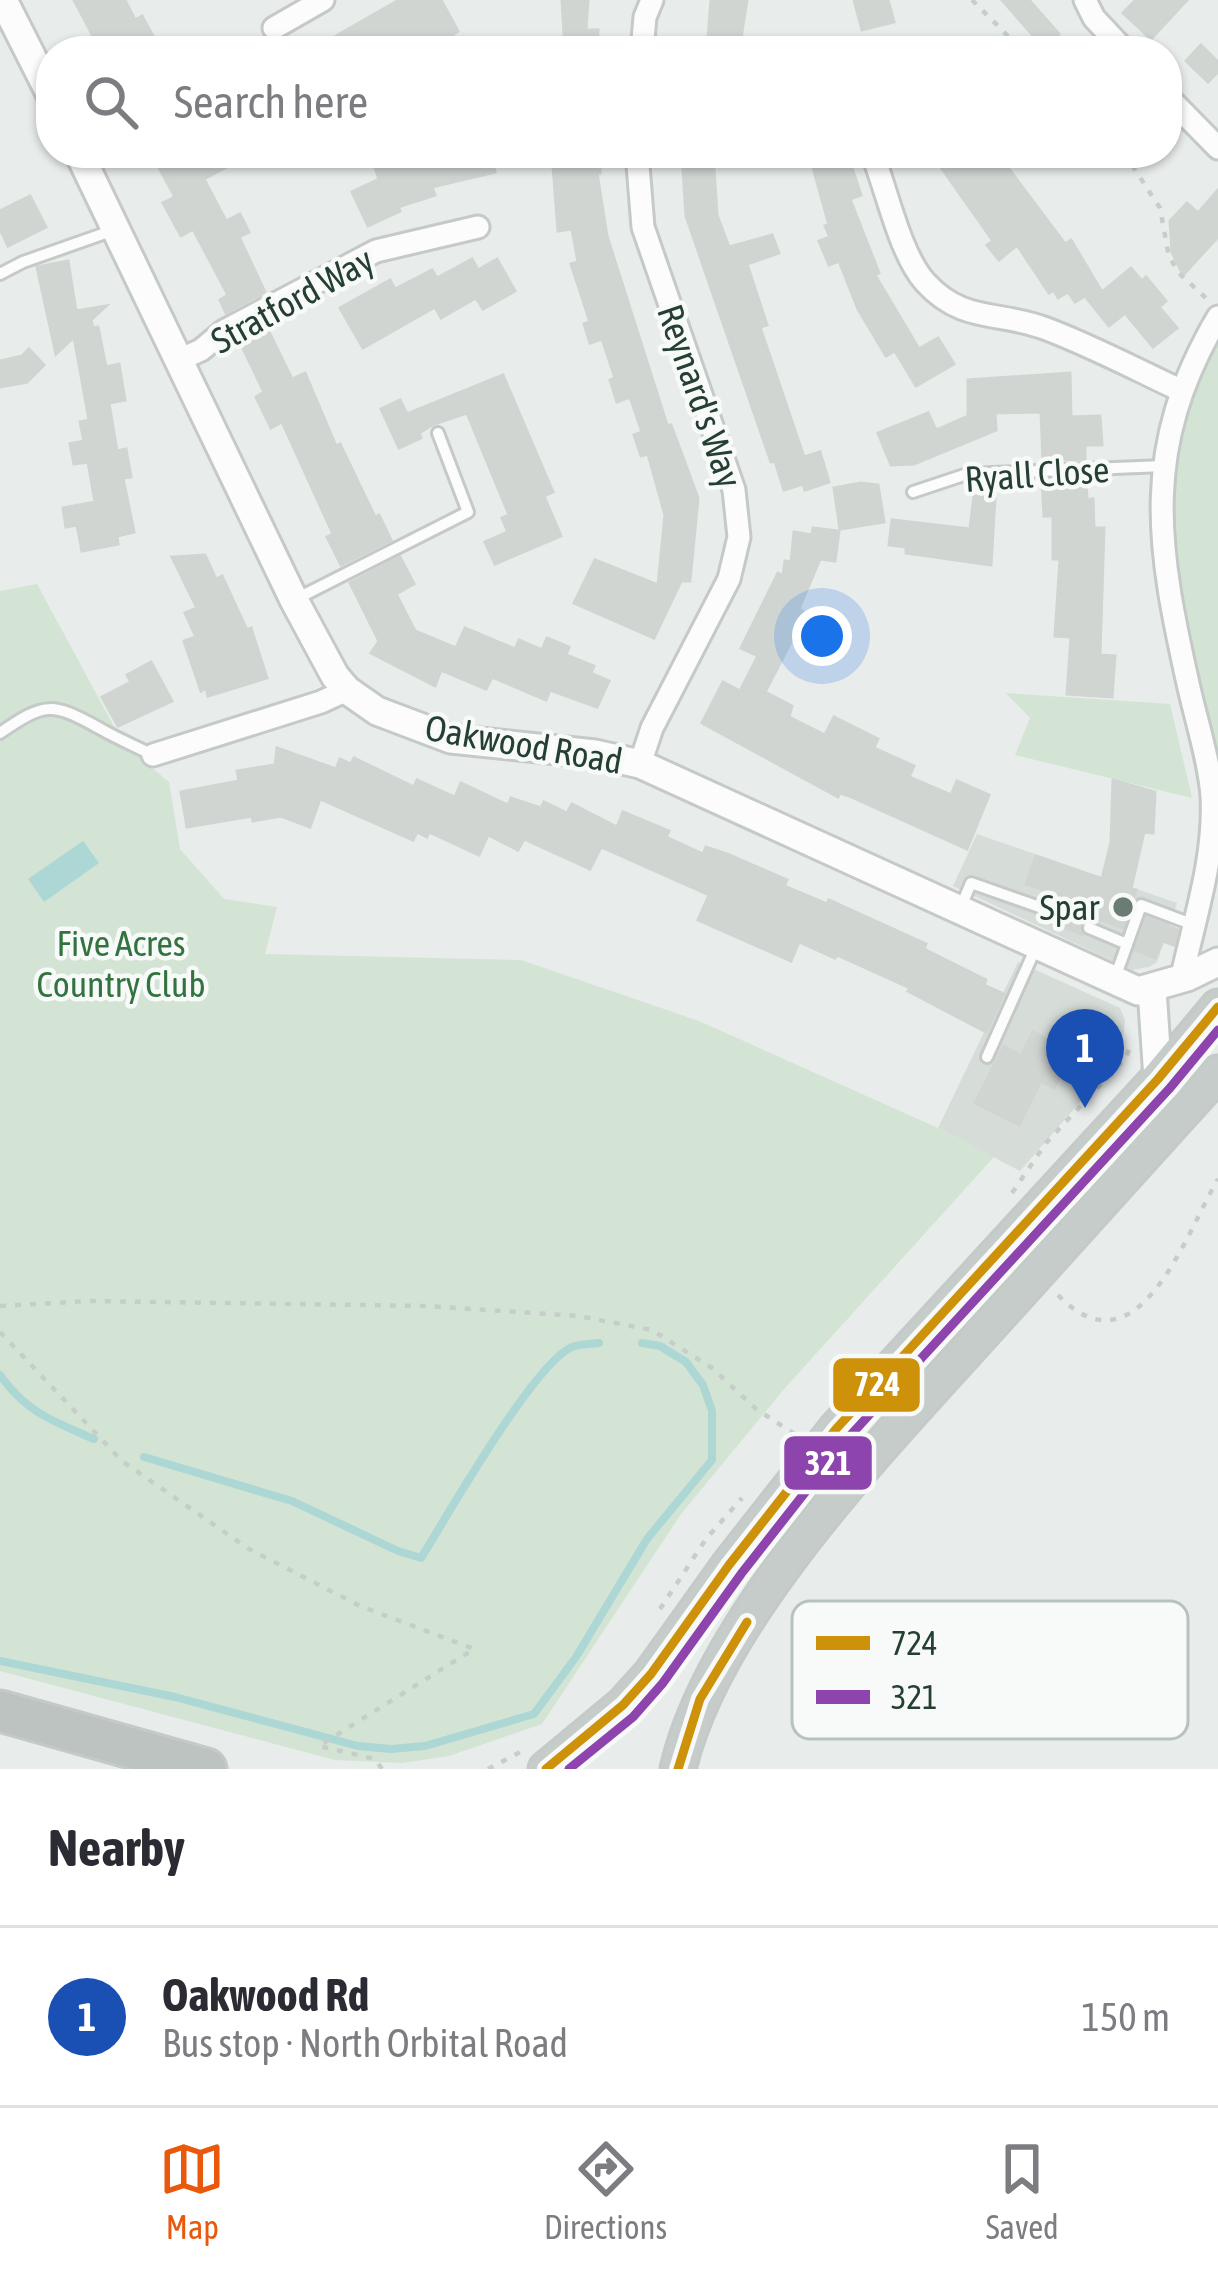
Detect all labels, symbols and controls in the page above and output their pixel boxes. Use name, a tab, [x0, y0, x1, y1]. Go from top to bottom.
search box	[36, 36, 1182, 168]
icon: search	[78, 69, 144, 135]
text: Search here	[174, 76, 368, 128]
street label: Stratford Way	[204, 238, 380, 362]
street label: Reynard's Way	[649, 299, 751, 493]
street label: Ryall Close	[963, 448, 1111, 500]
your location	[792, 606, 852, 666]
street label: Oakwood Road	[422, 706, 626, 782]
place label: Spar	[1039, 886, 1100, 928]
marker: Spar	[1110, 894, 1136, 920]
park label: Five Acres Country Club	[37, 922, 205, 1005]
pin: 1	[1046, 1009, 1124, 1108]
line badge: 724	[831, 1356, 922, 1414]
text: 724	[854, 1365, 900, 1403]
line badge: 321	[782, 1434, 874, 1492]
text: 321	[805, 1444, 851, 1482]
legend	[792, 1601, 1188, 1739]
text: 724	[891, 1624, 938, 1662]
text: 321	[891, 1678, 938, 1716]
text: Nearby	[48, 1818, 185, 1877]
text: Oakwood Rd	[162, 1969, 369, 2021]
text: 1	[78, 1995, 96, 2039]
text: 150 m	[1082, 1995, 1170, 2039]
text: Bus stop · North Orbital Road	[162, 2021, 568, 2065]
tab: Map	[159, 2136, 225, 2246]
tab: Directions	[544, 2136, 667, 2246]
tab: Saved	[986, 2136, 1059, 2246]

